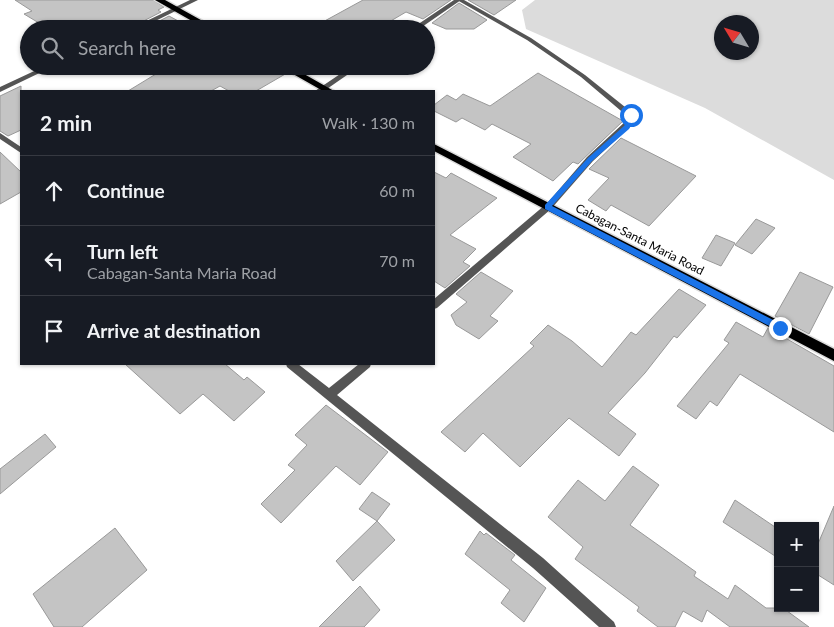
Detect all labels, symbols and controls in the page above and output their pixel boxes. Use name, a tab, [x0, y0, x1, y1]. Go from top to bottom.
north arrow	[714, 15, 759, 60]
search box	[20, 20, 435, 75]
icon: search	[38, 34, 66, 62]
text: Search here	[78, 36, 176, 59]
route start	[620, 104, 643, 127]
text: 2 min	[40, 110, 92, 135]
text: Walk · 130 m	[322, 113, 415, 132]
icon: ahead	[40, 177, 68, 205]
text: Continue	[87, 179, 165, 202]
text: 60 m	[379, 181, 415, 200]
street label: Cabagan-Santa Maria Road	[573, 200, 707, 278]
text: Turn left	[87, 240, 158, 263]
icon: left	[40, 247, 68, 275]
text: 70 m	[379, 251, 415, 270]
text: Cabagan-Santa Maria Road	[87, 263, 277, 282]
icon: arrive	[40, 317, 68, 345]
route end	[769, 317, 792, 340]
text: Arrive at destination	[87, 319, 260, 342]
map controls	[774, 522, 819, 612]
button: +	[774, 522, 819, 567]
button: −	[774, 567, 819, 612]

